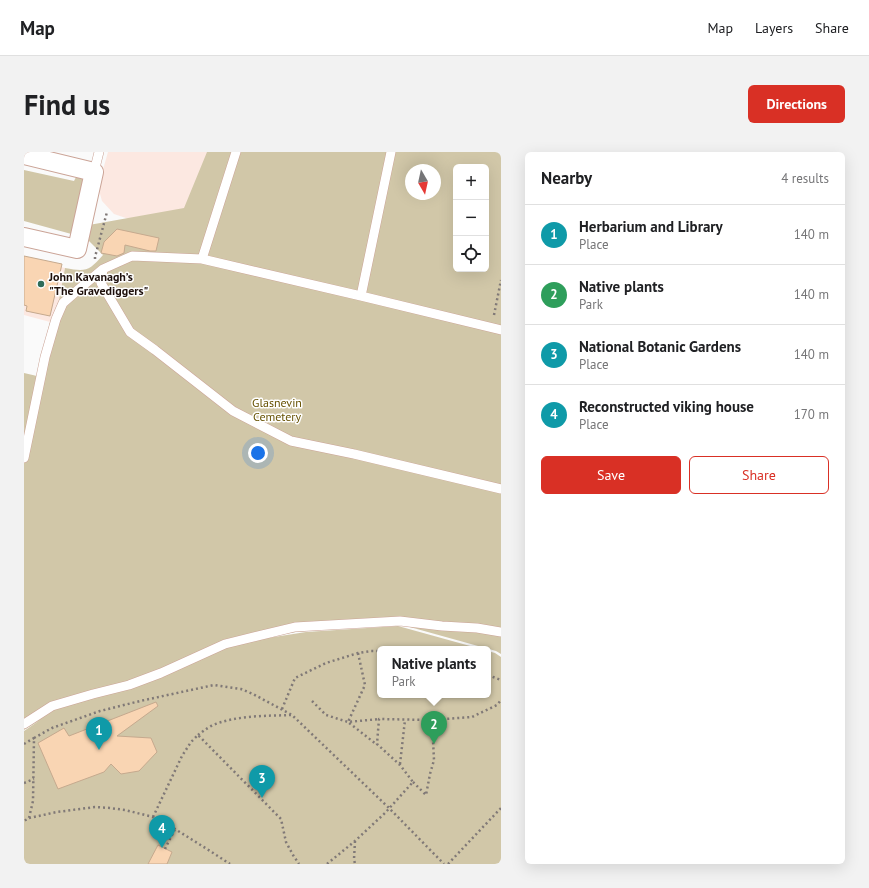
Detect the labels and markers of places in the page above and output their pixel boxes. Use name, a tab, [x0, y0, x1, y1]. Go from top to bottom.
place label: John Kavanagh’s "The Gravediggers"	[48, 269, 149, 298]
marker: John Kavanagh’s "The Gravediggers"	[36, 279, 46, 289]
pin: 2	[421, 711, 447, 744]
pin: 1	[86, 717, 112, 750]
pin: 3	[249, 765, 275, 798]
pin: 4	[149, 815, 175, 848]

